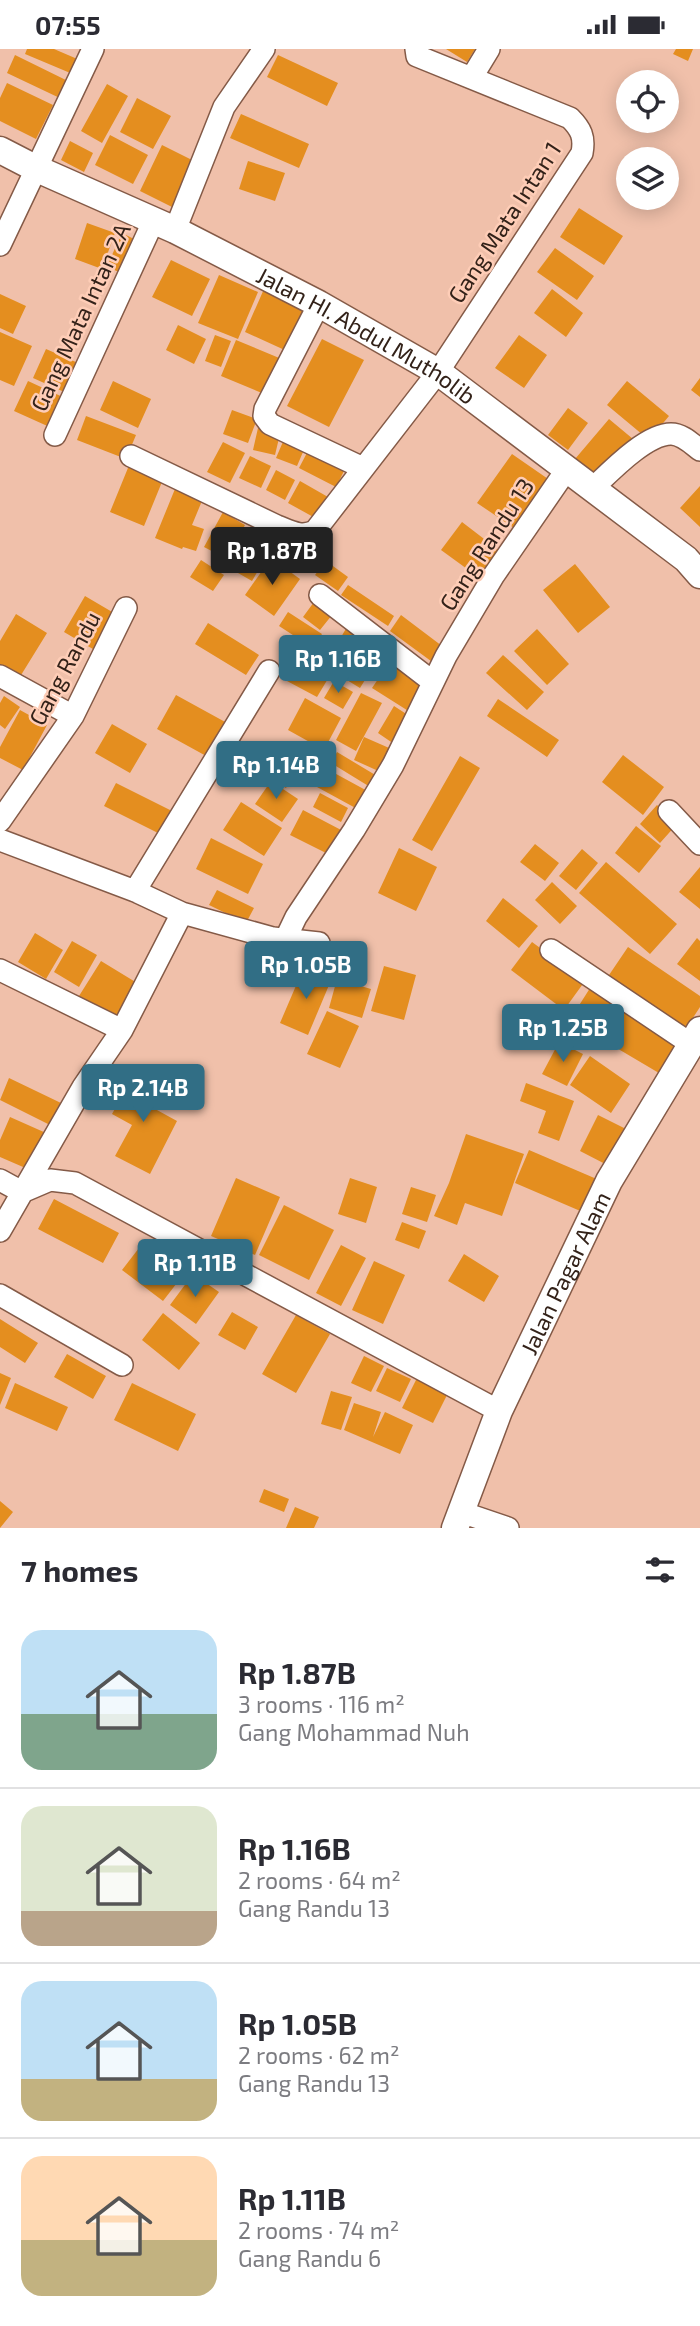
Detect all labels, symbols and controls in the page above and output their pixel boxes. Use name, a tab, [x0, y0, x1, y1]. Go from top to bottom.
text: 07:55	[35, 9, 101, 40]
map controls	[616, 70, 679, 210]
button: locate	[616, 70, 679, 133]
street label: Gang Mata Intan 1	[442, 136, 566, 308]
button: layers	[616, 147, 679, 210]
street label: Gang Mata Intan 2A	[24, 218, 136, 415]
street label: Jalan HI. Abdul Mutholib	[252, 261, 482, 410]
street label: Gang Randu 13	[433, 473, 539, 615]
pin: Rp 1.87B	[200, 527, 344, 587]
text: Rp 1.87B	[227, 536, 317, 564]
street label: Gang Randu	[22, 606, 106, 730]
pin: Rp 1.16B	[266, 635, 410, 695]
text: Rp 1.16B	[295, 644, 381, 672]
pin: Rp 1.14B	[204, 741, 348, 801]
text: Rp 1.14B	[232, 750, 320, 778]
pin: Rp 1.05B	[234, 941, 378, 1001]
text: Rp 1.05B	[260, 950, 352, 978]
pin: Rp 1.25B	[491, 1005, 635, 1064]
text: Rp 1.25B	[518, 1013, 608, 1041]
pin: Rp 2.14B	[71, 1065, 215, 1124]
text: Rp 2.14B	[98, 1073, 188, 1101]
street label: Jalan Pagar Alam	[514, 1187, 616, 1359]
pin: Rp 1.11B	[123, 1239, 267, 1299]
text: Rp 1.11B	[154, 1248, 236, 1276]
icon: filters	[641, 1551, 679, 1589]
text: 7 homes	[21, 1552, 138, 1588]
text: Rp 1.87B	[238, 1654, 356, 1690]
icon: home	[77, 1658, 161, 1742]
text: 3 rooms · 116 m²	[238, 1690, 405, 1718]
text: Gang Mohammad Nuh	[238, 1718, 470, 1746]
text: Rp 1.16B	[238, 1830, 351, 1866]
icon: home	[77, 1834, 161, 1918]
text: 2 rooms · 64 m²	[238, 1866, 401, 1894]
text: Gang Randu 13	[238, 1894, 390, 1922]
text: Rp 1.05B	[238, 2005, 357, 2041]
icon: home	[77, 2009, 161, 2093]
text: 2 rooms · 62 m²	[238, 2041, 400, 2069]
text: Gang Randu 13	[238, 2069, 390, 2097]
text: Rp 1.11B	[238, 2180, 346, 2216]
icon: home	[77, 2184, 161, 2268]
text: 2 rooms · 74 m²	[238, 2216, 399, 2244]
text: Gang Randu 6	[238, 2244, 381, 2272]

